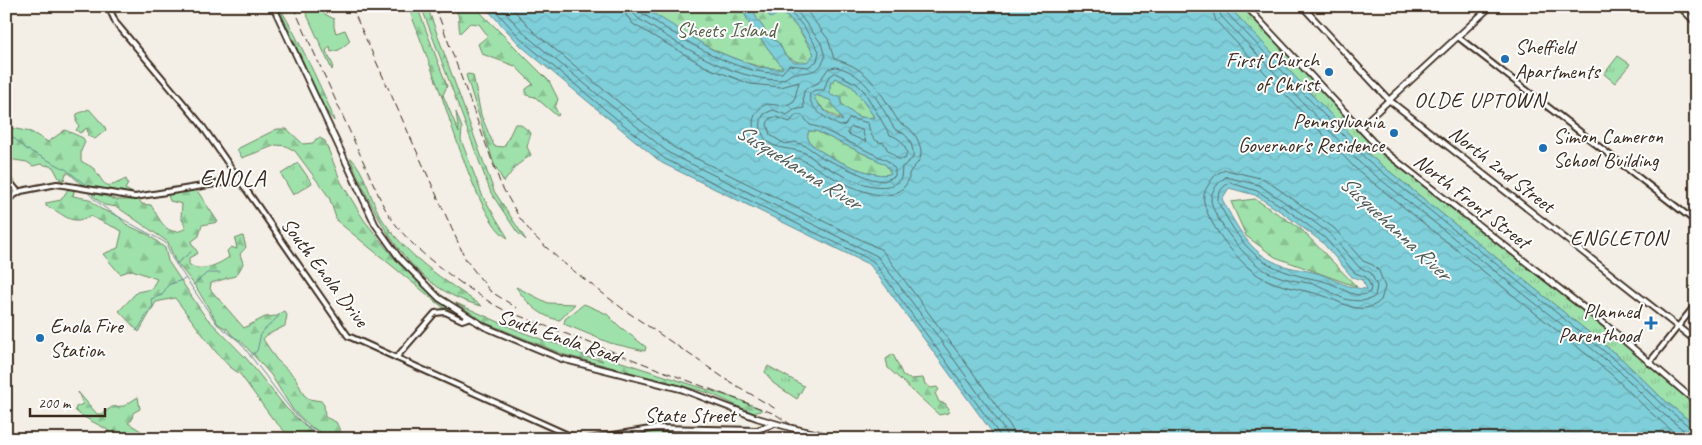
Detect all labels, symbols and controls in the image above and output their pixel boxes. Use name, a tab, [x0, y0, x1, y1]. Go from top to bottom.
park label: Sheets Island	[677, 17, 779, 43]
place label: Sheffield Apartments	[1515, 34, 1601, 84]
place label: First Church of Christ	[1226, 47, 1321, 97]
marker: Sheffield Apartments	[1499, 53, 1511, 65]
marker: First Church of Christ	[1323, 66, 1335, 78]
district label: OLDE UPTOWN	[1414, 86, 1549, 114]
place label: Pennsylvania Governor's Residence	[1238, 108, 1386, 158]
water label: Susquehanna River	[731, 118, 869, 218]
street label: North 2nd Street	[1444, 120, 1562, 219]
place label: Simon Cameron School Building	[1553, 123, 1664, 173]
marker: Pennsylvania Governor's Residence	[1388, 127, 1400, 139]
marker: Simon Cameron School Building	[1537, 142, 1549, 154]
street label: North Front Street	[1409, 148, 1538, 256]
district label: ENOLA	[200, 163, 266, 193]
water label: Susquehanna River	[1334, 169, 1460, 289]
street label: South Enola Drive	[276, 212, 375, 333]
district label: ENGLETON	[1570, 224, 1671, 252]
place label: Planned Parenthood	[1558, 298, 1644, 348]
street label: South Enola Road	[494, 303, 627, 370]
place label: Enola Fire Station	[50, 313, 125, 363]
marker: Planned Parenthood	[1644, 316, 1658, 330]
marker: Enola Fire Station	[34, 332, 46, 344]
scale bar	[30, 385, 105, 417]
text: 200 m	[38, 394, 72, 413]
street label: State Street	[645, 402, 738, 428]

